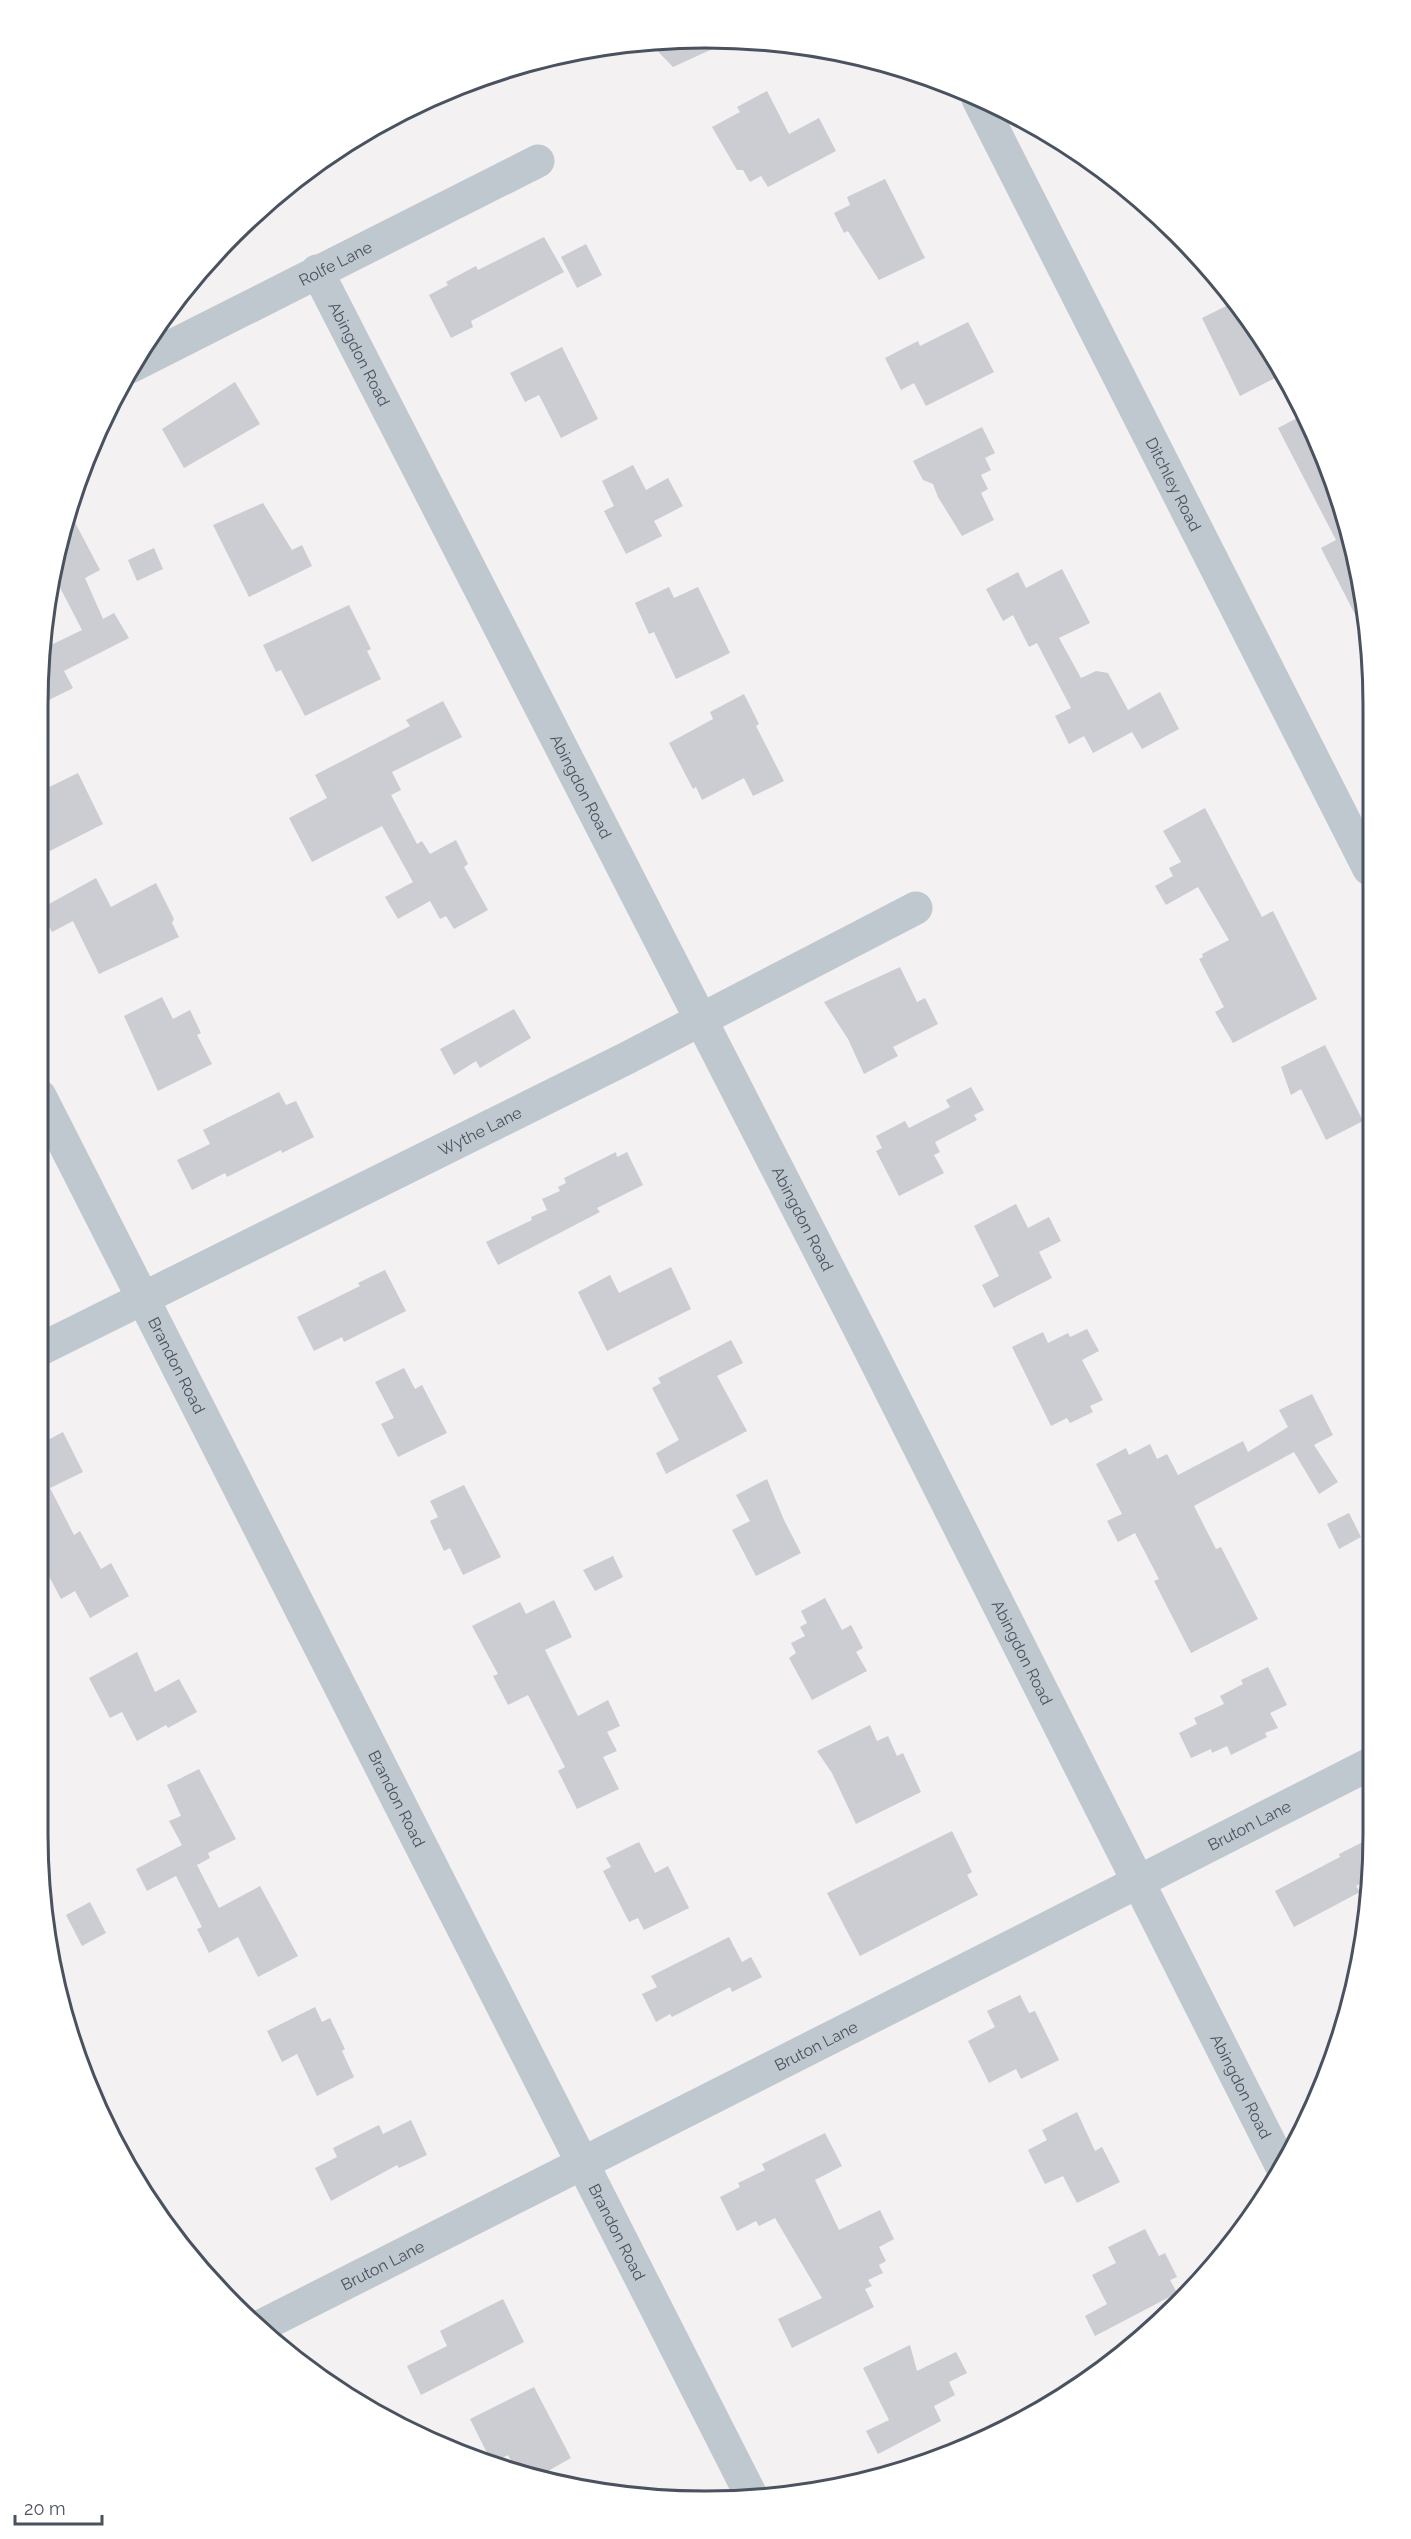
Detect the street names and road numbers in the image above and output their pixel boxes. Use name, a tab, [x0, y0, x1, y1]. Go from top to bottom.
street label: Rolfe Lane	[296, 237, 375, 290]
street label: Abingdon Road	[325, 298, 394, 409]
street label: Ditchley Road	[1142, 434, 1205, 534]
street label: Abingdon Road	[547, 731, 616, 842]
street label: Wythe Lane	[435, 1102, 525, 1160]
street label: Abingdon Road	[768, 1163, 838, 1274]
street label: Brandon Road	[144, 1314, 209, 1417]
street label: Abingdon Road	[988, 1597, 1057, 1708]
street label: Brandon Road	[365, 1747, 429, 1850]
street label: Bruton Lane	[1204, 1796, 1294, 1854]
street label: Bruton Lane	[771, 2017, 861, 2075]
street label: Abingdon Road	[1207, 2031, 1276, 2142]
street label: Brandon Road	[585, 2180, 650, 2283]
street label: Bruton Lane	[338, 2236, 427, 2294]

